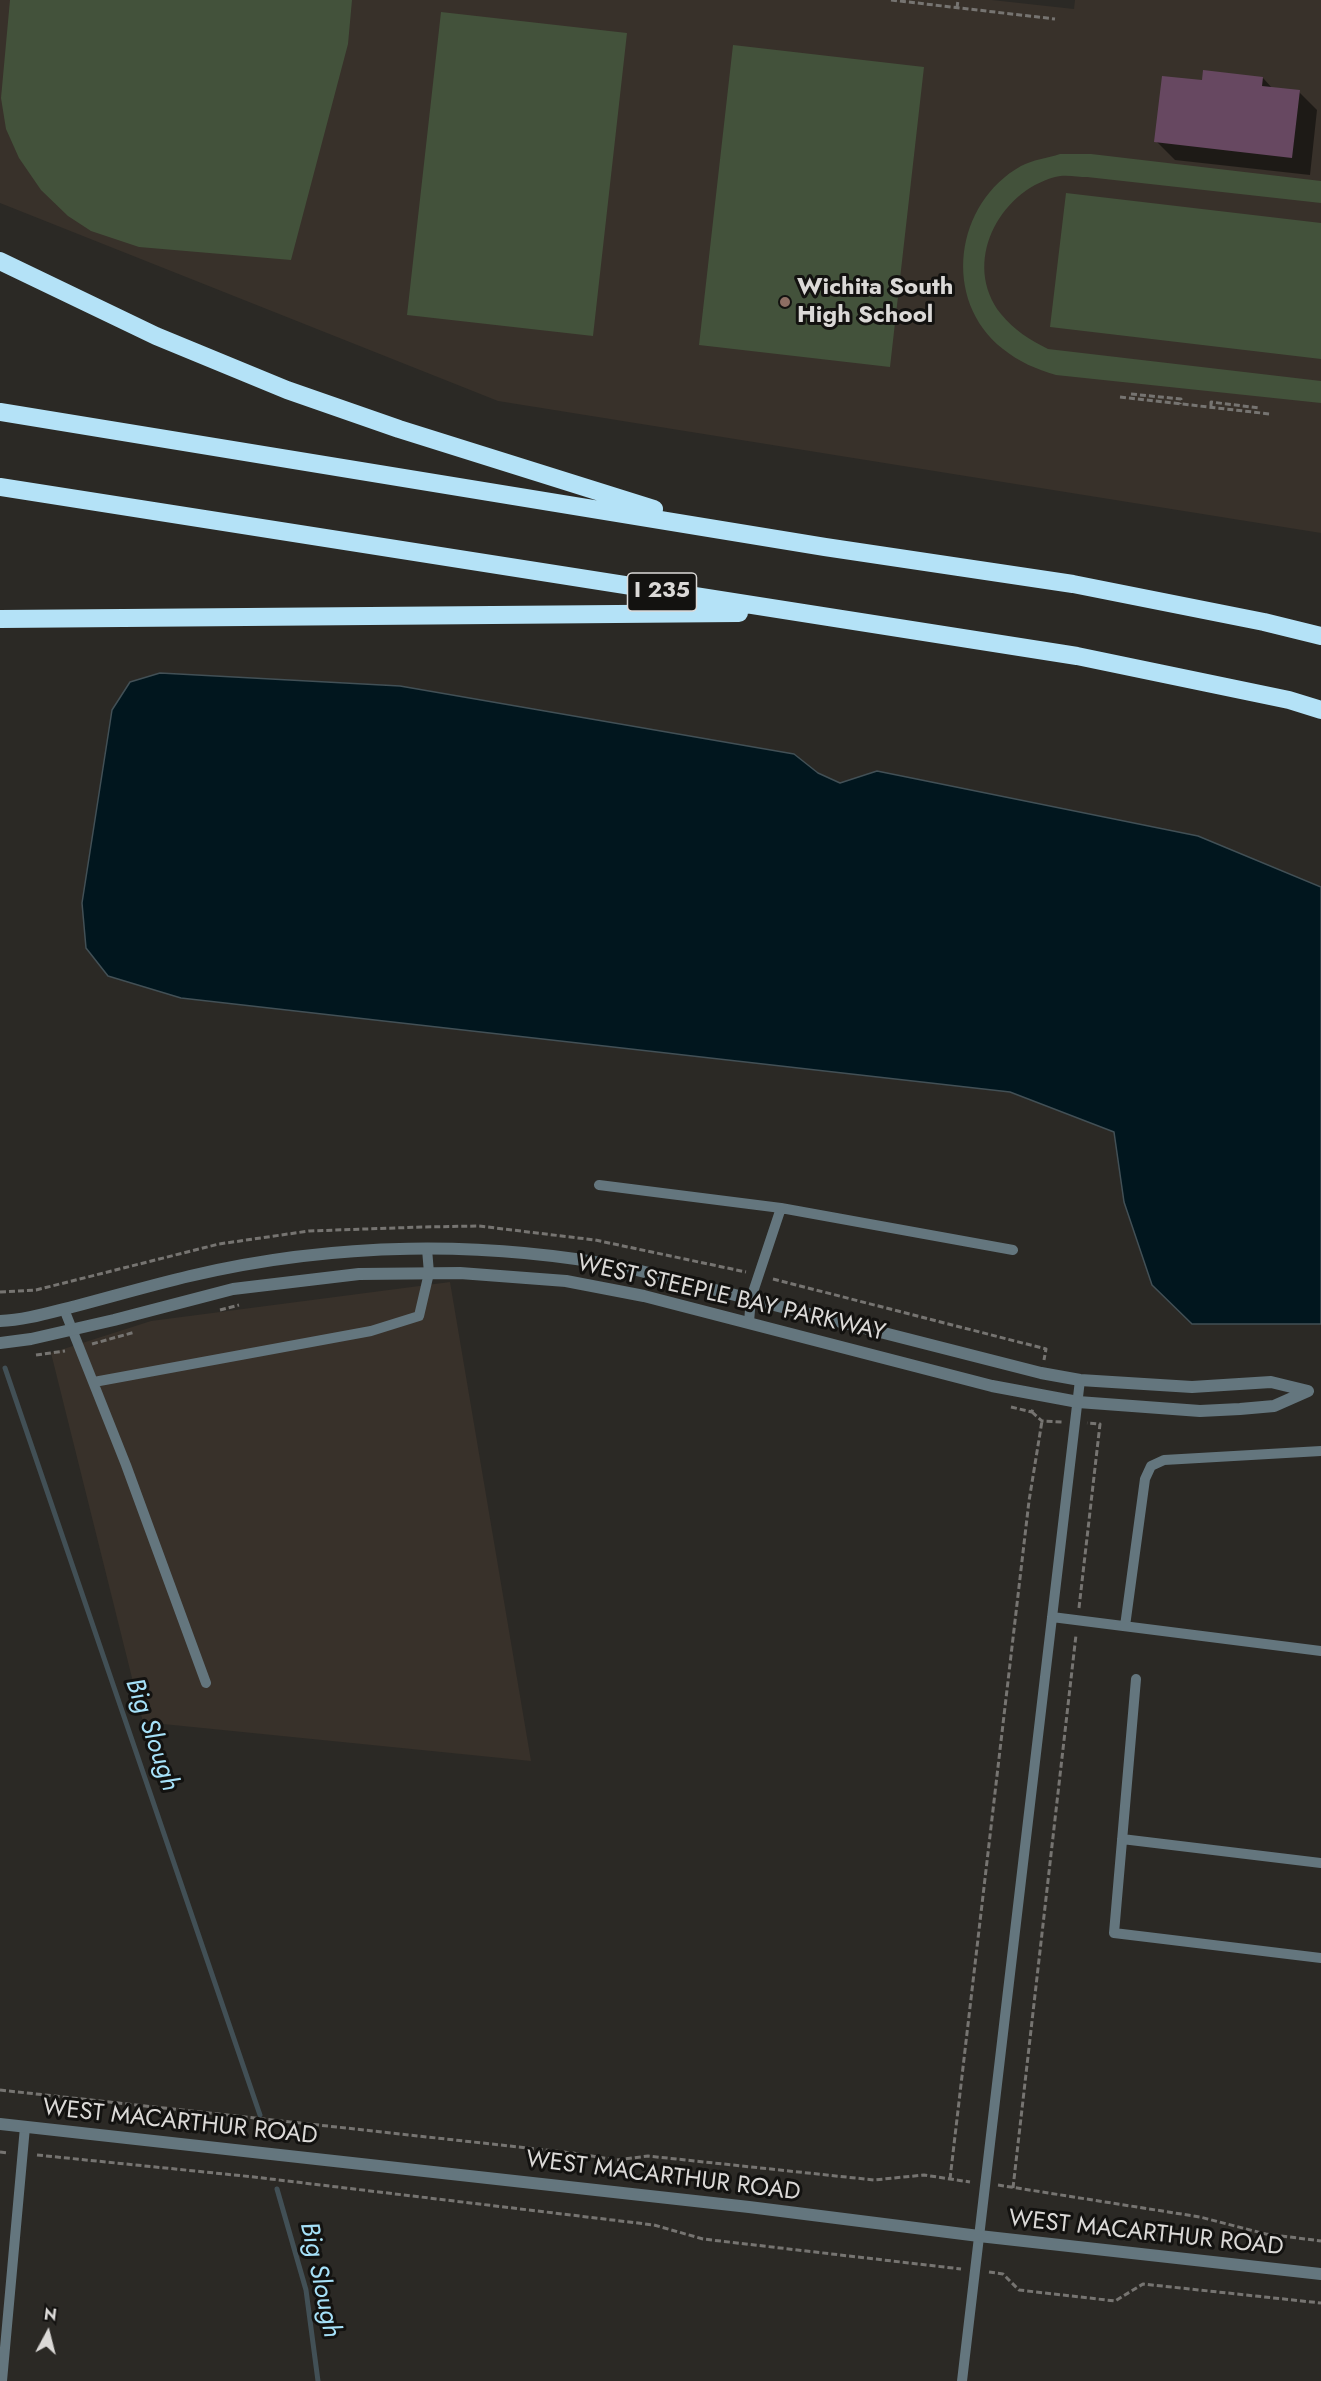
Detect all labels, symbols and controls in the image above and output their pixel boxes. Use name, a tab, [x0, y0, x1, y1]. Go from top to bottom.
place label: Wichita South High School	[797, 274, 953, 330]
marker: Wichita South High School	[778, 295, 792, 309]
road number: I 235	[628, 573, 696, 611]
street label: WEST STEEPLE BAY PARKWAY	[574, 1249, 888, 1349]
water label: Big Slough	[117, 1675, 185, 1795]
street label: WEST MACARTHUR ROAD	[41, 2094, 319, 2152]
street label: WEST MACARTHUR ROAD	[524, 2146, 802, 2208]
street label: WEST MACARTHUR ROAD	[1007, 2205, 1285, 2263]
water label: Big Slough	[292, 2219, 346, 2341]
text: N	[43, 2302, 58, 2327]
north arrow	[18, 2303, 78, 2363]

